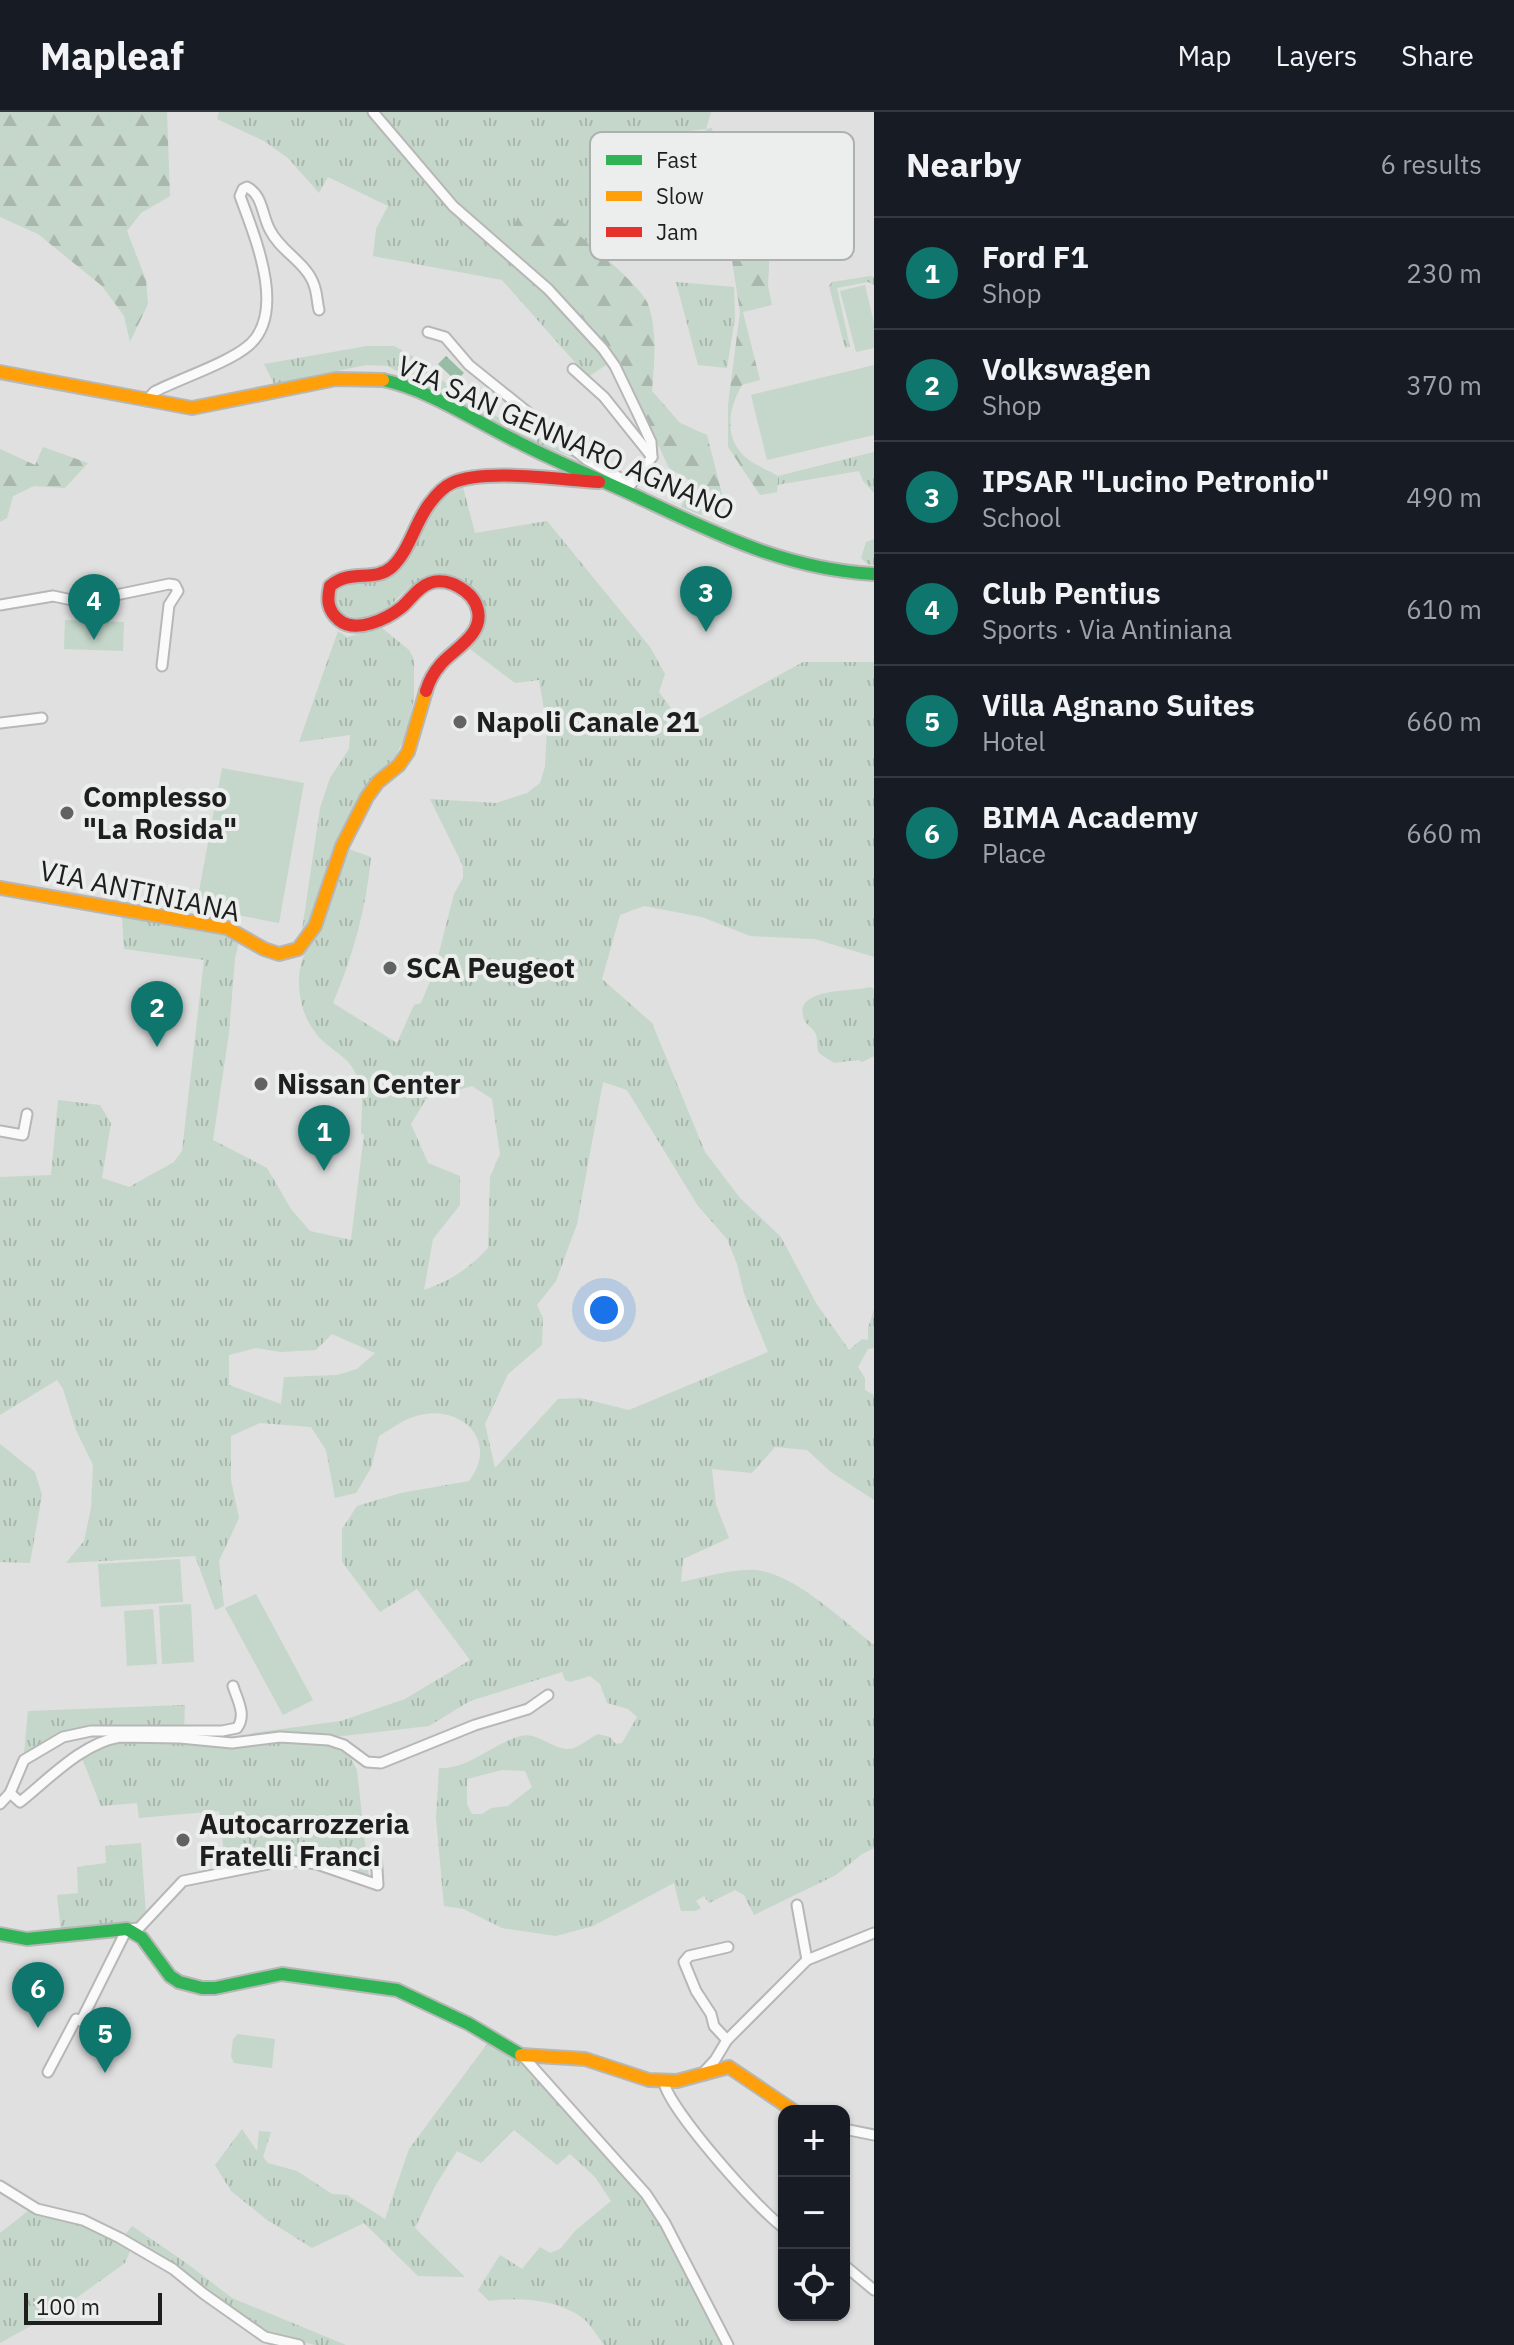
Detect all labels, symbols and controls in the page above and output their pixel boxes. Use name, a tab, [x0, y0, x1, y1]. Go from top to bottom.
text: Mapleaf	[40, 31, 184, 80]
text: Map	[1177, 37, 1231, 74]
text: Layers	[1275, 37, 1357, 74]
text: Share	[1401, 37, 1474, 74]
legend	[590, 132, 854, 260]
text: Nearby	[906, 142, 1021, 186]
text: Fast	[656, 145, 697, 174]
text: 6 results	[1380, 147, 1482, 181]
text: Slow	[656, 181, 704, 210]
text: Jam	[656, 217, 698, 246]
text: Ford F1	[982, 237, 1088, 276]
text: 1	[924, 256, 940, 290]
text: 230 m	[1406, 256, 1482, 290]
text: Shop	[982, 276, 1042, 310]
street label: VIA SAN GENNARO AGNANO	[392, 346, 741, 529]
text: Volkswagen	[982, 349, 1151, 388]
text: 2	[924, 368, 940, 402]
text: 370 m	[1406, 368, 1482, 402]
text: Shop	[982, 388, 1042, 422]
text: IPSAR "Lucino Petronio"	[982, 461, 1329, 500]
text: 3	[924, 480, 940, 514]
text: 490 m	[1406, 480, 1482, 514]
text: School	[982, 500, 1061, 534]
pin: 3	[680, 566, 732, 632]
text: Club Pentius	[982, 573, 1161, 612]
pin: 4	[68, 574, 120, 640]
text: 4	[924, 592, 940, 626]
text: 610 m	[1406, 592, 1482, 626]
text: Sports · Via Antiniana	[982, 612, 1232, 646]
text: Villa Agnano Suites	[982, 685, 1255, 724]
place label: Napoli Canale 21	[476, 703, 700, 740]
text: 5	[924, 704, 940, 738]
text: 660 m	[1406, 704, 1482, 738]
marker: Napoli Canale 21	[451, 713, 469, 731]
text: Hotel	[982, 724, 1045, 758]
place label: Complesso "La Rosida"	[83, 778, 237, 847]
text: BIMA Academy	[982, 797, 1198, 836]
marker: Complesso "La Rosida"	[58, 804, 76, 822]
text: 6	[924, 816, 940, 850]
text: 660 m	[1406, 816, 1482, 850]
text: Place	[982, 836, 1046, 870]
street label: VIA ANTINIANA	[36, 851, 244, 930]
place label: SCA Peugeot	[406, 949, 575, 986]
marker: SCA Peugeot	[381, 959, 399, 977]
pin: 2	[131, 981, 183, 1047]
place label: Nissan Center	[277, 1065, 461, 1102]
marker: Nissan Center	[252, 1075, 270, 1093]
pin: 1	[298, 1105, 350, 1171]
your location	[584, 1290, 624, 1330]
place label: Autocarrozzeria Fratelli Franci	[199, 1805, 409, 1874]
marker: Autocarrozzeria Fratelli Franci	[174, 1831, 192, 1849]
pin: 6	[12, 1962, 64, 2028]
pin: 5	[79, 2007, 131, 2073]
map controls	[778, 2105, 850, 2321]
button: +	[778, 2105, 850, 2177]
button: −	[778, 2177, 850, 2249]
button: locate	[778, 2249, 850, 2321]
scale bar	[24, 2289, 162, 2325]
text: 100 m	[36, 2292, 100, 2321]

